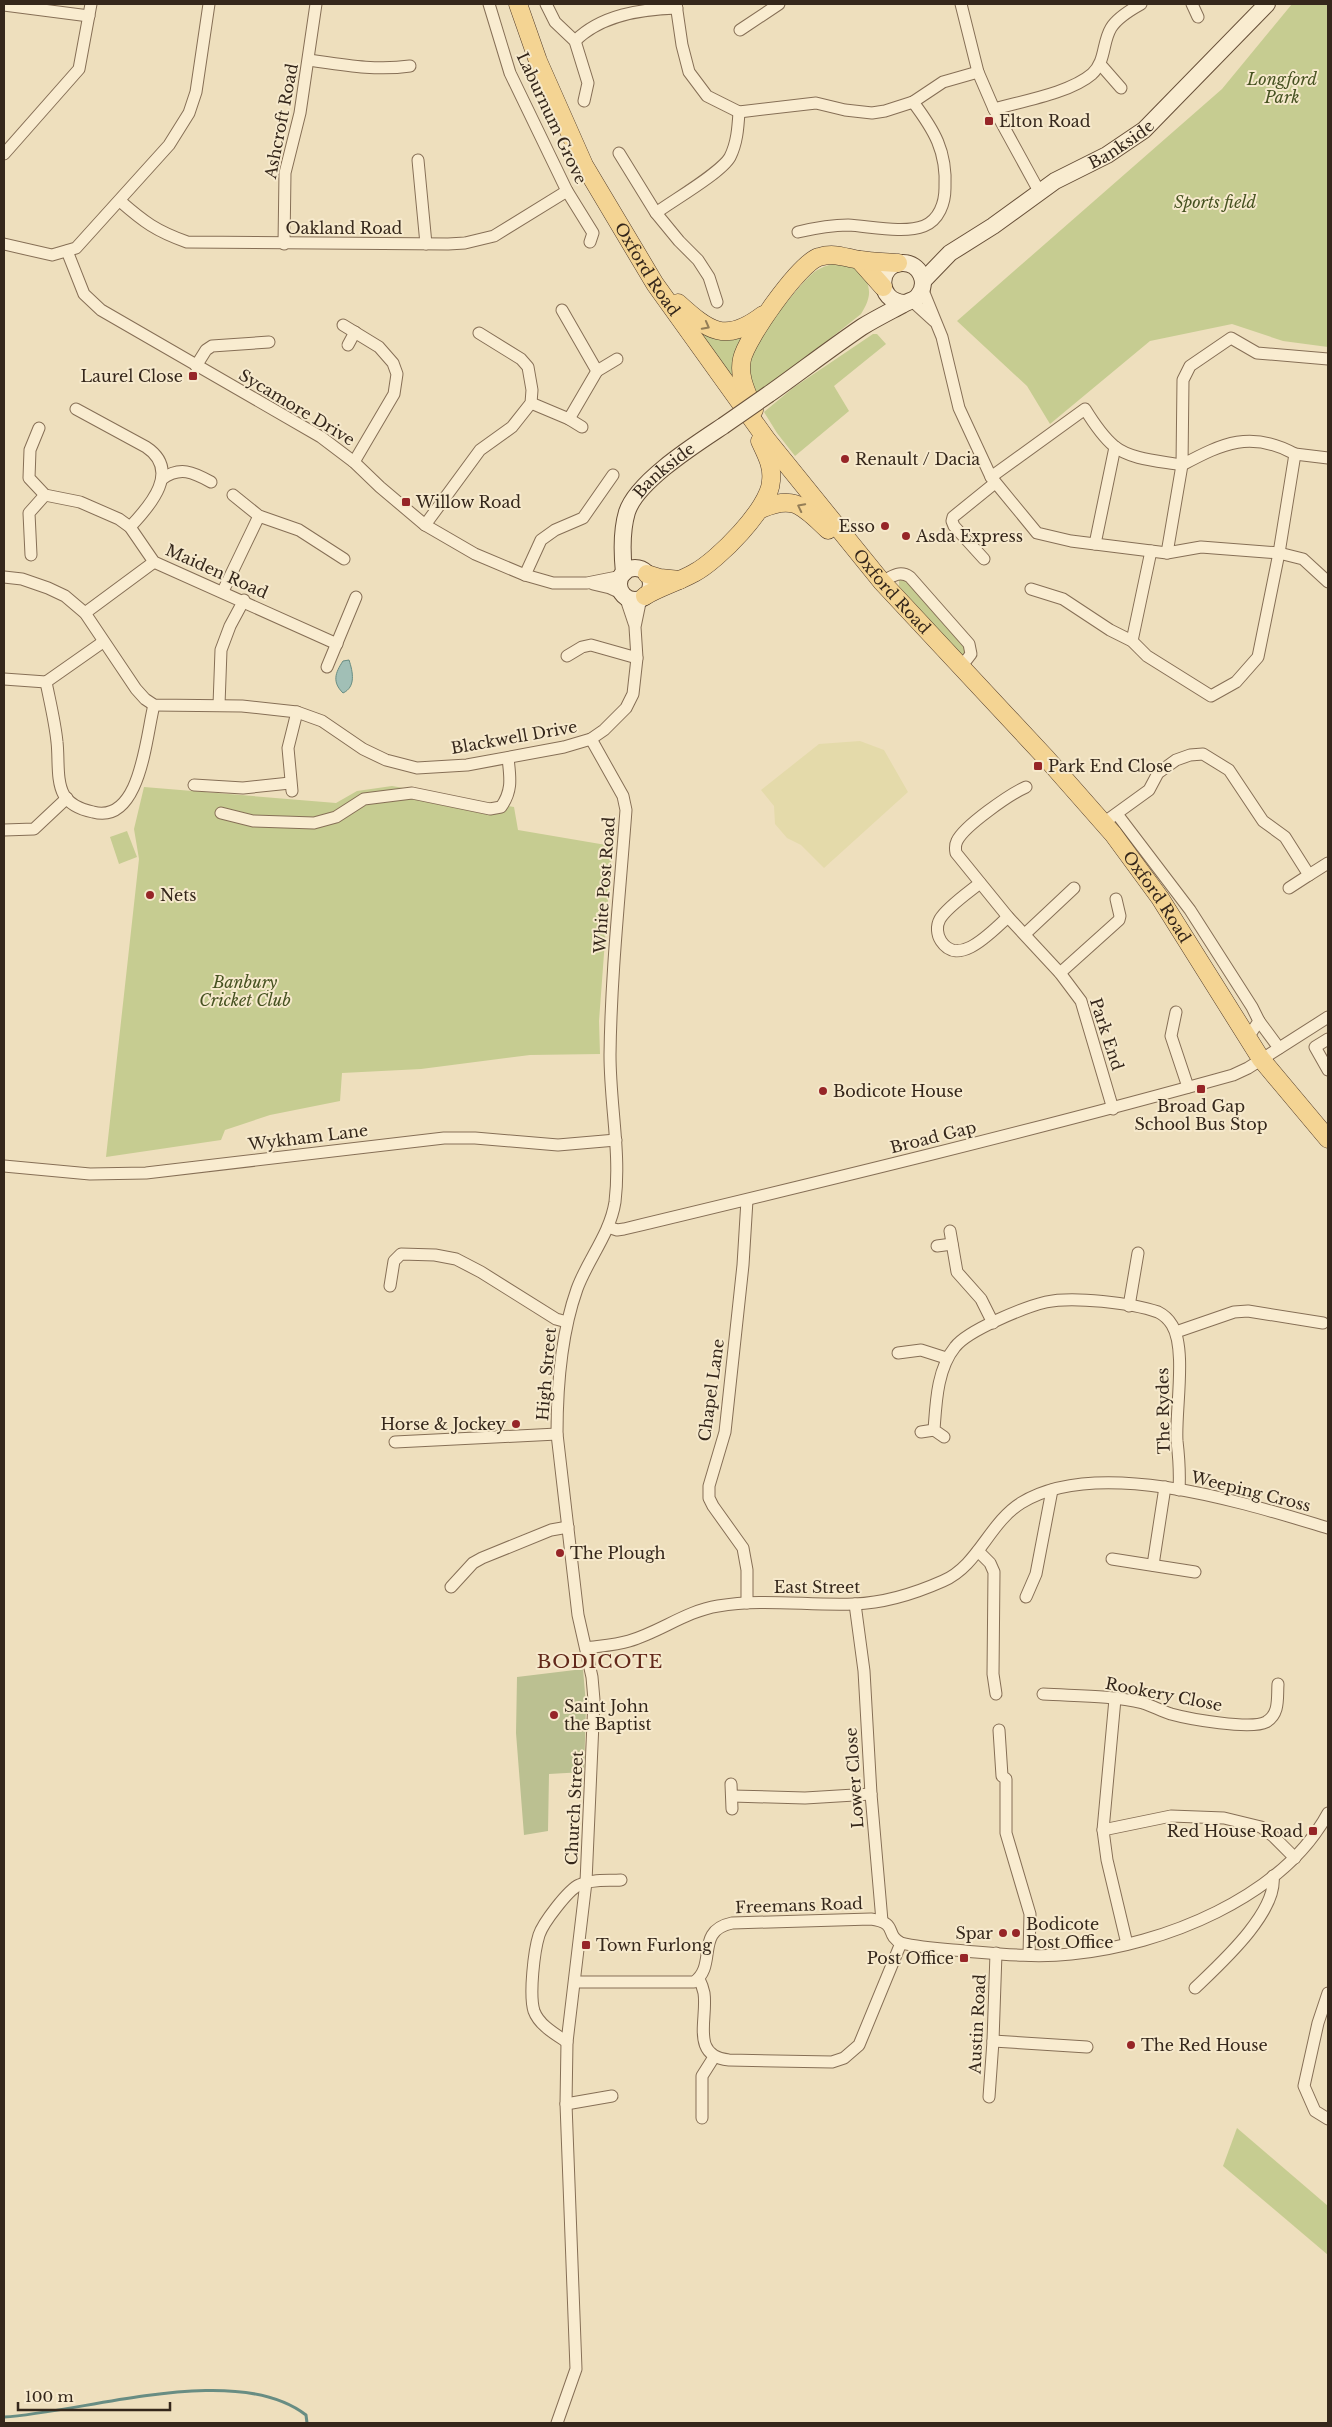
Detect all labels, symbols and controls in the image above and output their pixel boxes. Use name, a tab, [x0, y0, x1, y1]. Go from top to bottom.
street label: Laburnum Grove	[513, 49, 591, 187]
street label: Ashcroft Road	[260, 62, 302, 181]
park label: Longford Park	[1246, 69, 1317, 107]
place label: Elton Road	[999, 111, 1091, 131]
marker: Elton Road	[983, 115, 995, 127]
street label: Bankside	[1085, 116, 1158, 173]
park label: Sports field	[1174, 192, 1256, 212]
street label: Oakland Road	[286, 218, 403, 238]
street label: Oxford Road	[610, 219, 685, 320]
one-way arrow	[700, 319, 709, 329]
street label: Sycamore Drive	[235, 364, 359, 450]
place label: Laurel Close	[80, 366, 183, 386]
marker: Laurel Close	[187, 370, 199, 382]
street label: Bankside	[629, 438, 698, 502]
place label: Renault / Dacia	[855, 449, 980, 469]
marker: Renault / Dacia	[839, 453, 851, 465]
place label: Willow Road	[415, 492, 521, 512]
marker: Willow Road	[400, 496, 412, 508]
one-way arrow	[797, 503, 806, 513]
place label: Esso	[838, 516, 875, 536]
marker: Esso	[879, 520, 891, 532]
place label: Asda Express	[915, 526, 1023, 546]
marker: Asda Express	[900, 530, 912, 542]
street label: Maiden Road	[163, 540, 271, 603]
street label: Oxford Road	[849, 545, 935, 638]
street label: Blackwell Drive	[449, 716, 579, 758]
place label: Park End Close	[1048, 756, 1172, 776]
marker: Park End Close	[1032, 760, 1044, 772]
street label: White Post Road	[589, 816, 619, 955]
street label: Oxford Road	[1119, 847, 1196, 946]
place label: Nets	[160, 885, 196, 905]
marker: Nets	[144, 889, 156, 901]
park label: Banbury Cricket Club	[199, 972, 291, 1010]
street label: Park End	[1086, 995, 1128, 1073]
place label: Bodicote House	[833, 1081, 963, 1101]
marker: Broad Gap School Bus Stop	[1195, 1083, 1207, 1095]
marker: Bodicote House	[817, 1085, 829, 1097]
place label: Broad Gap School Bus Stop	[1134, 1096, 1268, 1134]
street label: Broad Gap	[888, 1117, 978, 1157]
street label: Wykham Lane	[246, 1120, 369, 1154]
street label: High Street	[532, 1327, 560, 1421]
street label: Chapel Lane	[694, 1338, 728, 1442]
street label: The Rydes	[1152, 1367, 1174, 1455]
place label: Horse & Jockey	[381, 1414, 507, 1434]
marker: Horse & Jockey	[510, 1418, 522, 1430]
street label: Weeping Cross	[1188, 1466, 1313, 1516]
place label: The Plough	[570, 1543, 666, 1563]
marker: The Plough	[554, 1547, 566, 1559]
street label: East Street	[774, 1577, 860, 1597]
district label: BODICOTE	[537, 1650, 663, 1673]
street label: Rookery Close	[1104, 1673, 1224, 1715]
place label: Saint John the Baptist	[564, 1696, 652, 1734]
marker: Saint John the Baptist	[548, 1709, 560, 1721]
street label: Lower Close	[841, 1727, 867, 1829]
street label: Church Street	[561, 1750, 587, 1866]
place label: Red House Road	[1167, 1821, 1303, 1841]
marker: Red House Road	[1307, 1825, 1319, 1837]
street label: Freemans Road	[735, 1893, 863, 1917]
place label: Bodicote Post Office	[1026, 1914, 1113, 1952]
place label: Spar	[955, 1923, 993, 1943]
marker: Spar	[997, 1927, 1009, 1939]
marker: Bodicote Post Office	[1010, 1927, 1022, 1939]
place label: Town Furlong	[596, 1935, 712, 1955]
marker: Town Furlong	[580, 1939, 592, 1951]
place label: Post Office	[867, 1948, 954, 1968]
marker: Post Office	[958, 1952, 970, 1964]
street label: Austin Road	[964, 1973, 990, 2075]
place label: The Red House	[1141, 2035, 1268, 2055]
marker: The Red House	[1125, 2039, 1137, 2051]
scale bar	[18, 2380, 170, 2412]
text: 100 m	[25, 2387, 74, 2406]

